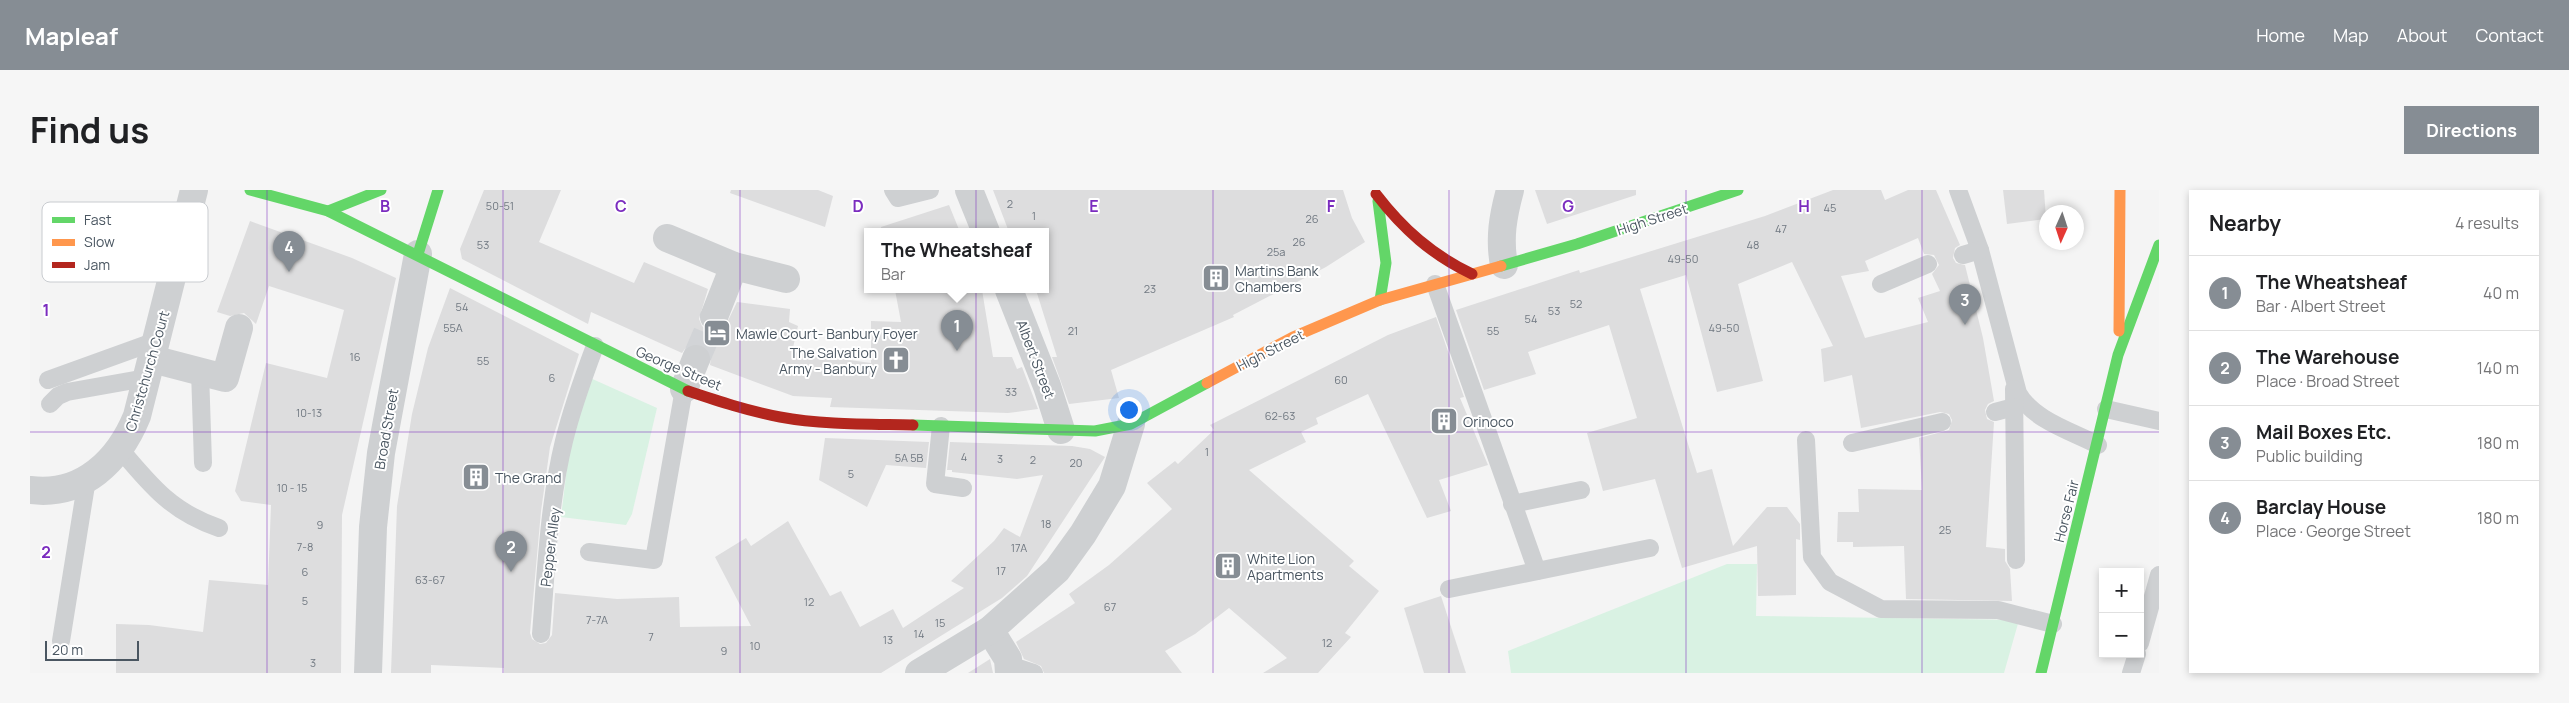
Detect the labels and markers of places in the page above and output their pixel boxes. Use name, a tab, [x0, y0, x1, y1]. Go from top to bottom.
pin: 4	[273, 231, 305, 272]
place label: Martins Bank Chambers	[1235, 261, 1320, 296]
building icon: Martins Bank Chambers	[1201, 263, 1231, 293]
pin: 3	[1949, 284, 1981, 325]
pin: 1	[941, 310, 973, 351]
hotel icon: Mawle Court- Banbury Foyer	[702, 318, 732, 348]
place label: Mawle Court- Banbury Foyer	[736, 324, 918, 343]
place label: The Salvation Army - Banbury	[779, 343, 878, 378]
church icon: The Salvation Army - Banbury	[881, 345, 911, 375]
building icon: Orinoco	[1429, 406, 1459, 436]
place label: Orinoco	[1463, 412, 1514, 431]
building icon: The Grand	[461, 462, 491, 492]
place label: The Grand	[495, 468, 562, 487]
pin: 2	[495, 531, 527, 572]
place label: White Lion Apartments	[1247, 549, 1324, 584]
building icon: White Lion Apartments	[1213, 551, 1243, 581]

